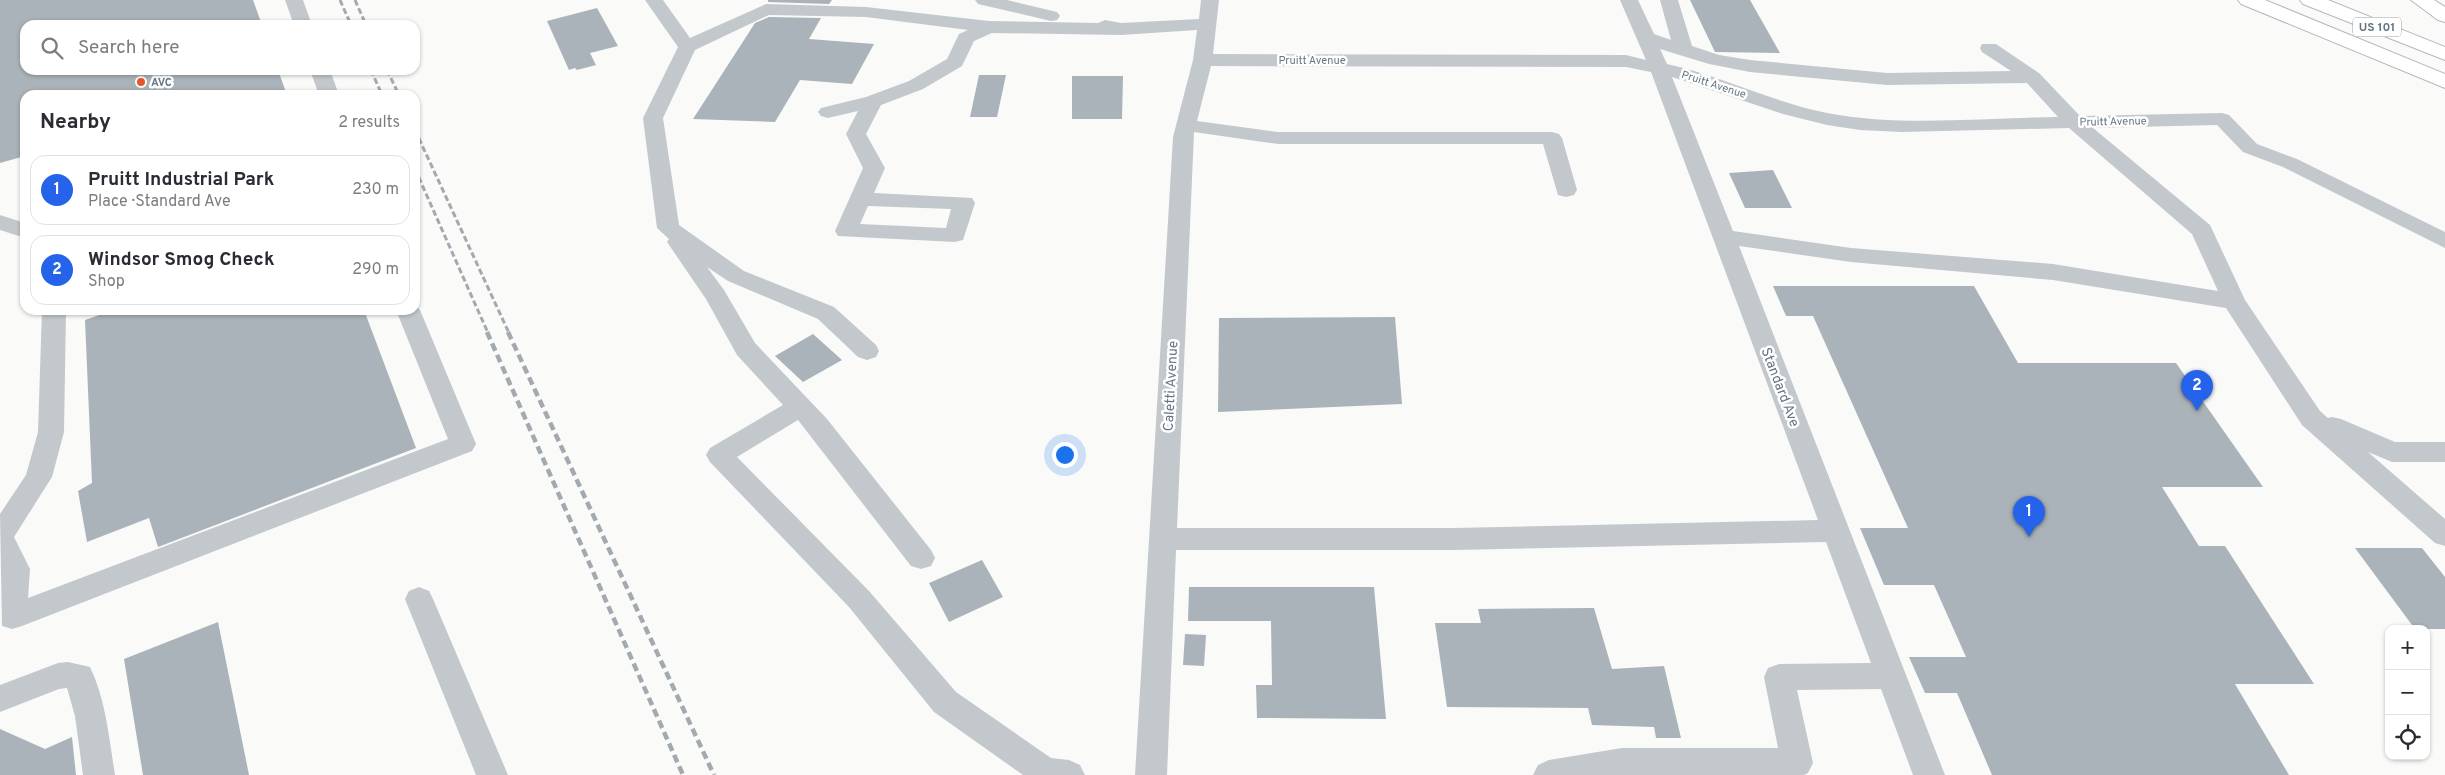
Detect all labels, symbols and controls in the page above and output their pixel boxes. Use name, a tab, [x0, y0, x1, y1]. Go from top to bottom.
road number: US 101	[2353, 18, 2401, 36]
search box	[20, 20, 420, 75]
icon: search	[38, 34, 66, 62]
text: Search here	[78, 36, 180, 60]
street label: Pruitt Avenue	[1278, 54, 1346, 68]
street label: Pruitt Avenue	[1680, 68, 1748, 102]
marker: AVC	[135, 76, 147, 88]
place label: AVC	[151, 76, 172, 90]
text: Nearby	[40, 109, 111, 136]
text: 2 results	[338, 113, 400, 133]
street label: Pruitt Avenue	[2079, 114, 2147, 130]
text: Pruitt Industrial Park	[88, 168, 274, 192]
text: 1	[54, 180, 60, 200]
text: 230 m	[352, 180, 399, 200]
text: Place · Standard Ave	[88, 192, 231, 212]
text: Windsor Smog Check	[88, 248, 275, 272]
text: 2	[52, 260, 62, 280]
text: 290 m	[352, 260, 399, 280]
text: Shop	[88, 272, 125, 292]
street label: Caletti Avenue	[1161, 340, 1182, 432]
street label: Standard Ave	[1757, 345, 1803, 430]
pin: 2	[2181, 370, 2213, 411]
your location	[1052, 442, 1078, 468]
pin: 1	[2013, 496, 2045, 537]
map controls	[2385, 625, 2430, 760]
button: +	[2385, 625, 2430, 670]
button: −	[2385, 670, 2430, 715]
button: locate	[2385, 715, 2430, 760]

